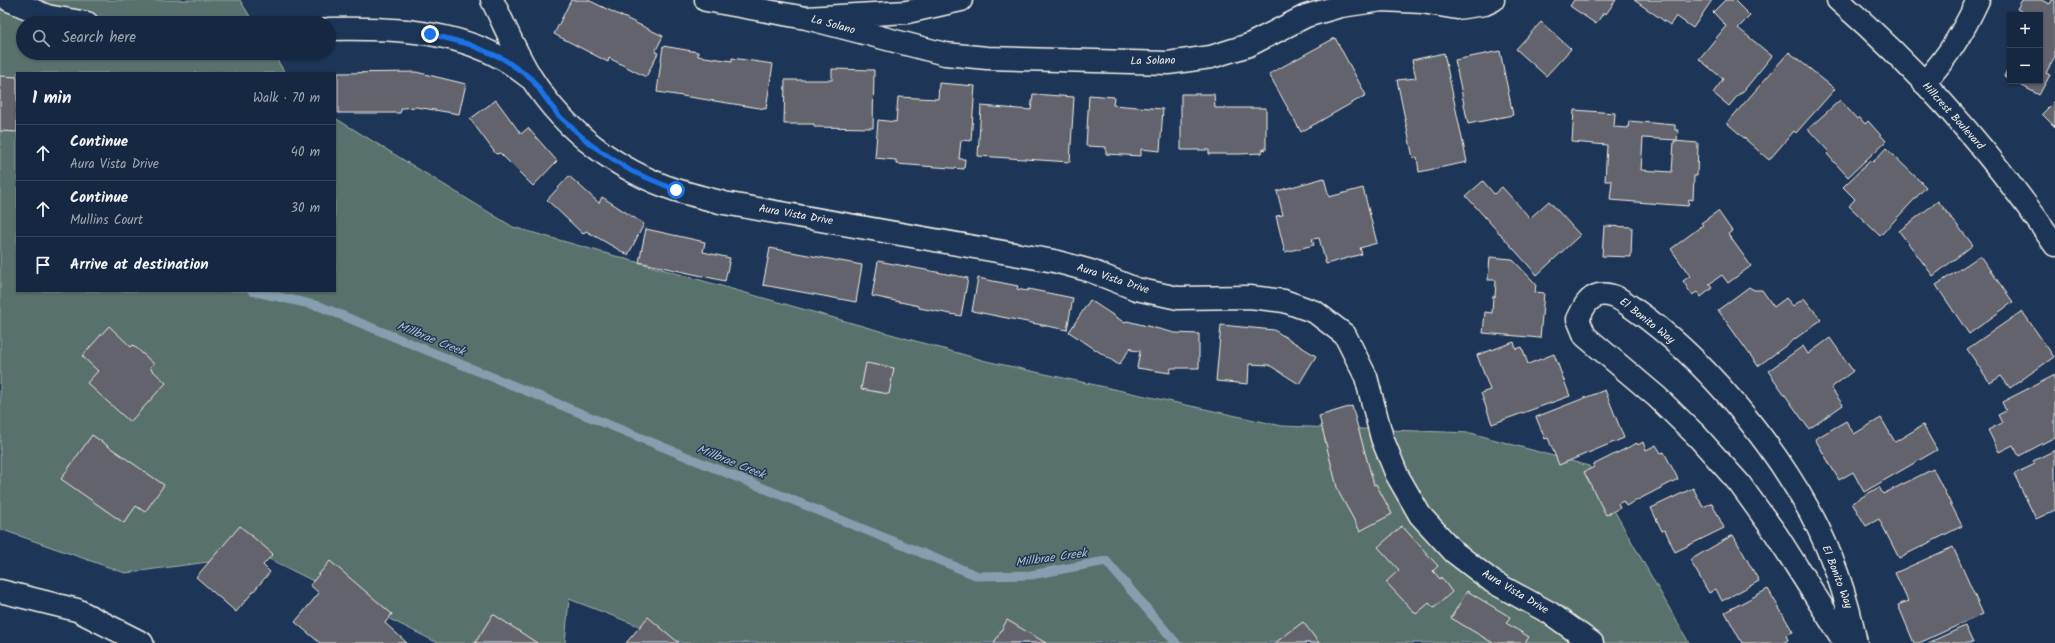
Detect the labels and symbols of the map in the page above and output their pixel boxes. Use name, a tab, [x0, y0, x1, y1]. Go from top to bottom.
street label: La Solano	[809, 10, 857, 40]
route end	[421, 25, 439, 43]
street label: La Solano	[1130, 52, 1176, 70]
street label: Hillcrest Boulevard	[1918, 78, 1989, 154]
route start	[667, 181, 685, 199]
street label: Aura Vista Drive	[757, 200, 835, 230]
street label: Aura Vista Drive	[1074, 259, 1152, 299]
street label: El Bonito Way	[1615, 293, 1679, 349]
water label: Millbrae Creek	[394, 317, 470, 362]
water label: Millbrae Creek	[694, 440, 770, 485]
water label: Millbrae Creek	[1014, 543, 1090, 572]
street label: El Bonito Way	[1817, 543, 1858, 612]
street label: Aura Vista Drive	[1478, 565, 1552, 619]

